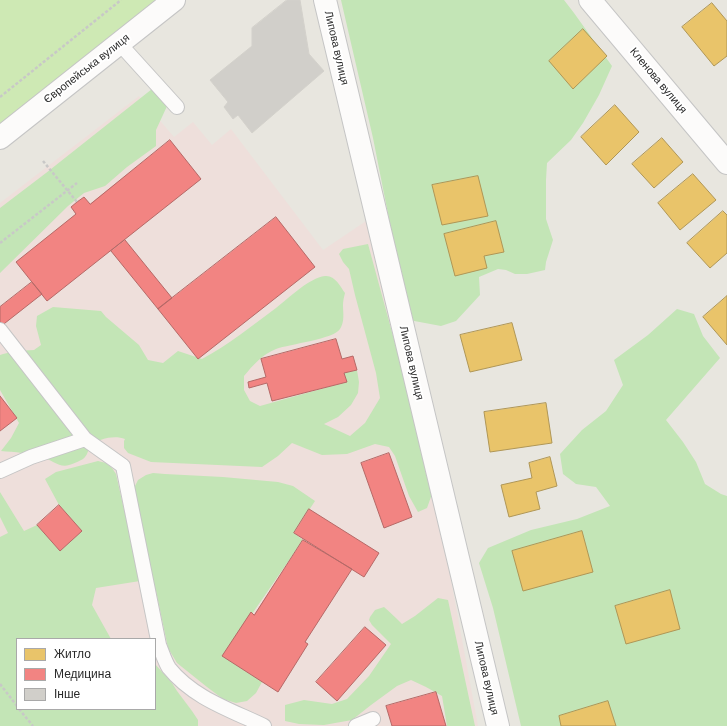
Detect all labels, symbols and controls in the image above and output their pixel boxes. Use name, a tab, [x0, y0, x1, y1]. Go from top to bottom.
street label: Липова вулиця	[321, 10, 351, 86]
street label: Європейська вулиця	[41, 31, 133, 107]
street label: Кленова вулиця	[627, 46, 689, 116]
street label: Липова вулиця	[396, 325, 426, 401]
legend	[16, 638, 156, 710]
street label: Липова вулиця	[471, 640, 501, 716]
text: Житло	[54, 646, 91, 662]
text: Медицина	[54, 666, 111, 682]
text: Інше	[54, 686, 80, 702]

